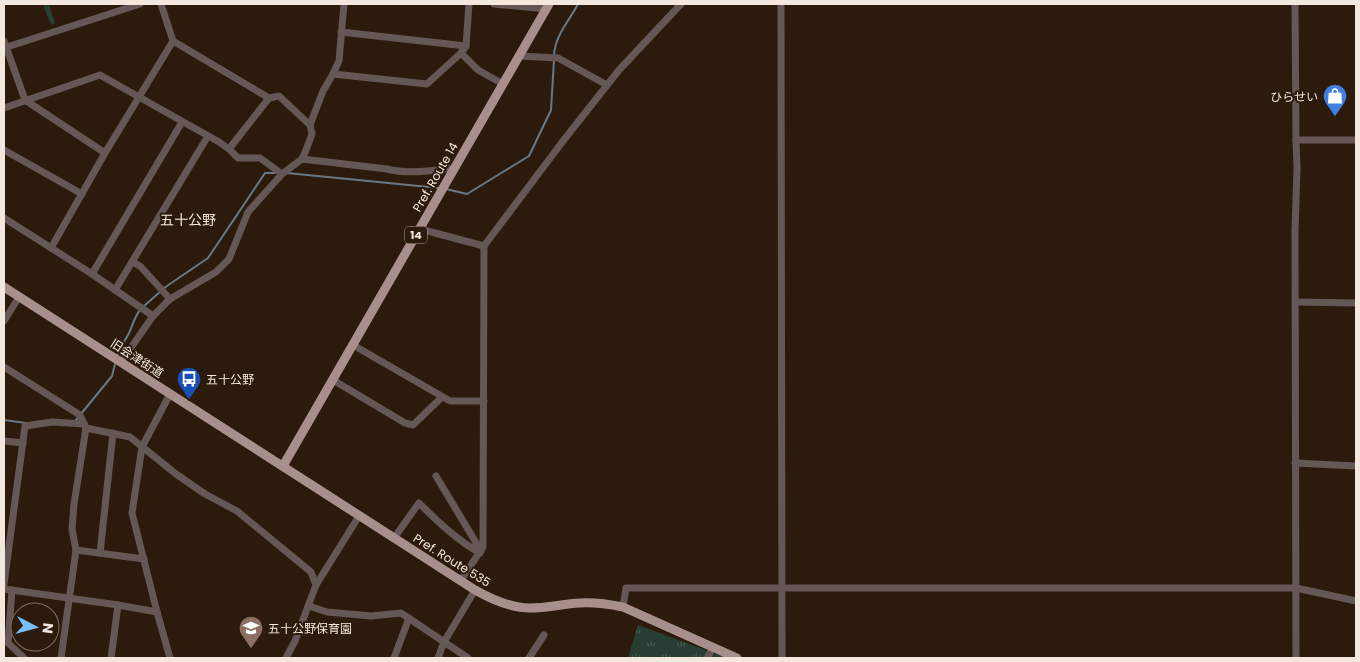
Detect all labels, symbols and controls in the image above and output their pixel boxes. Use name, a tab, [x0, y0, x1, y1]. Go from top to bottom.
shop icon: ひらせい	[1322, 83, 1348, 117]
place label: ひらせい	[1270, 88, 1318, 105]
street label: Pref. Route 14	[408, 139, 462, 215]
district label: 五十公野	[160, 210, 216, 230]
road number: 14	[405, 226, 427, 244]
street label: 旧会津街道	[107, 335, 167, 381]
bus stop icon: 五十公野	[176, 366, 202, 400]
place label: 五十公野	[206, 371, 254, 388]
street label: Pref. Route 535	[410, 529, 494, 591]
north arrow	[10, 602, 60, 652]
school or university icon: 五十公野保育園	[238, 615, 264, 649]
place label: 五十公野保育園	[268, 620, 352, 637]
text: N	[37, 622, 58, 635]

